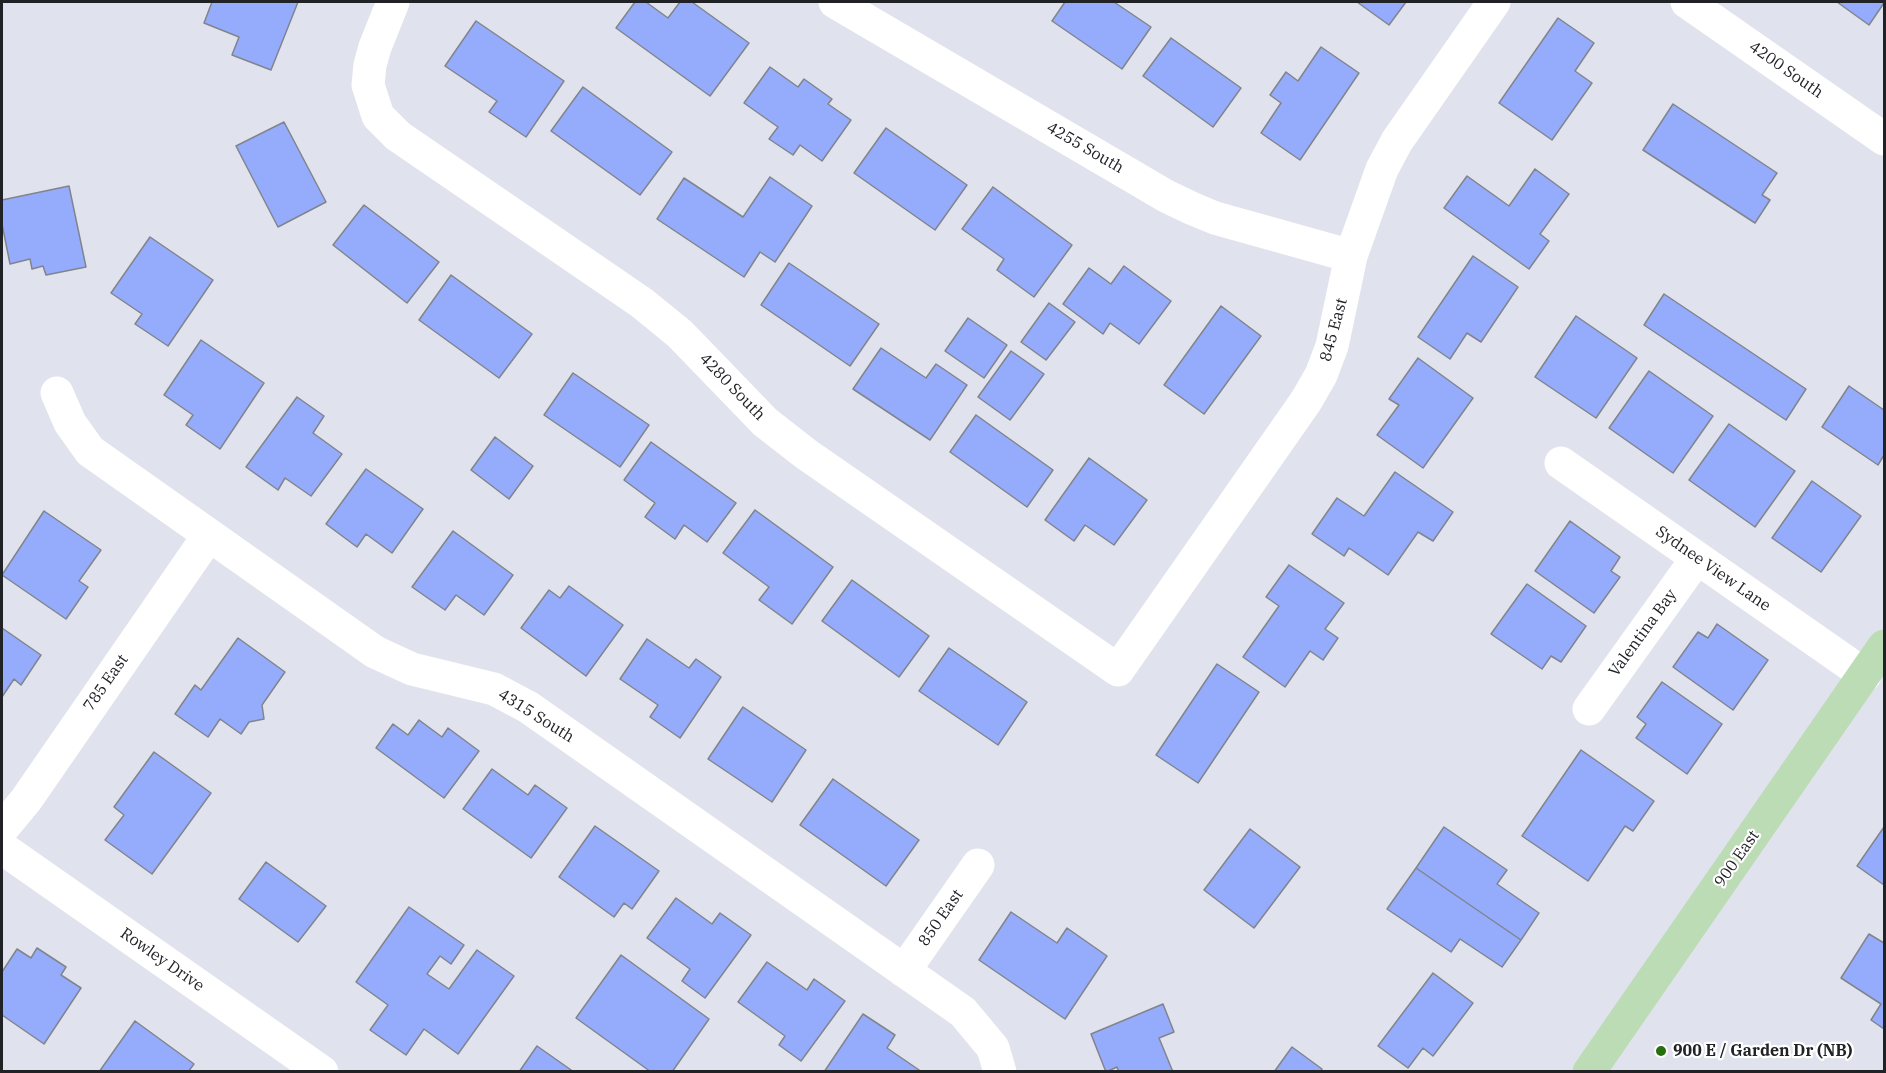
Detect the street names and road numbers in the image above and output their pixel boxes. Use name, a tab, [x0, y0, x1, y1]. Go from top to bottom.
street label: 4200 South	[1745, 37, 1827, 103]
street label: 4255 South	[1043, 118, 1127, 178]
street label: 845 East	[1316, 296, 1352, 364]
street label: 4280 South	[695, 349, 769, 425]
street label: Sydnee View Lane	[1652, 522, 1774, 616]
street label: Valentina Bay	[1605, 586, 1681, 680]
street label: 785 East	[80, 651, 132, 715]
street label: 4315 South	[494, 685, 578, 747]
street label: 900 East	[1711, 827, 1763, 891]
street label: 850 East	[915, 886, 967, 950]
street label: Rowley Drive	[116, 924, 208, 996]

